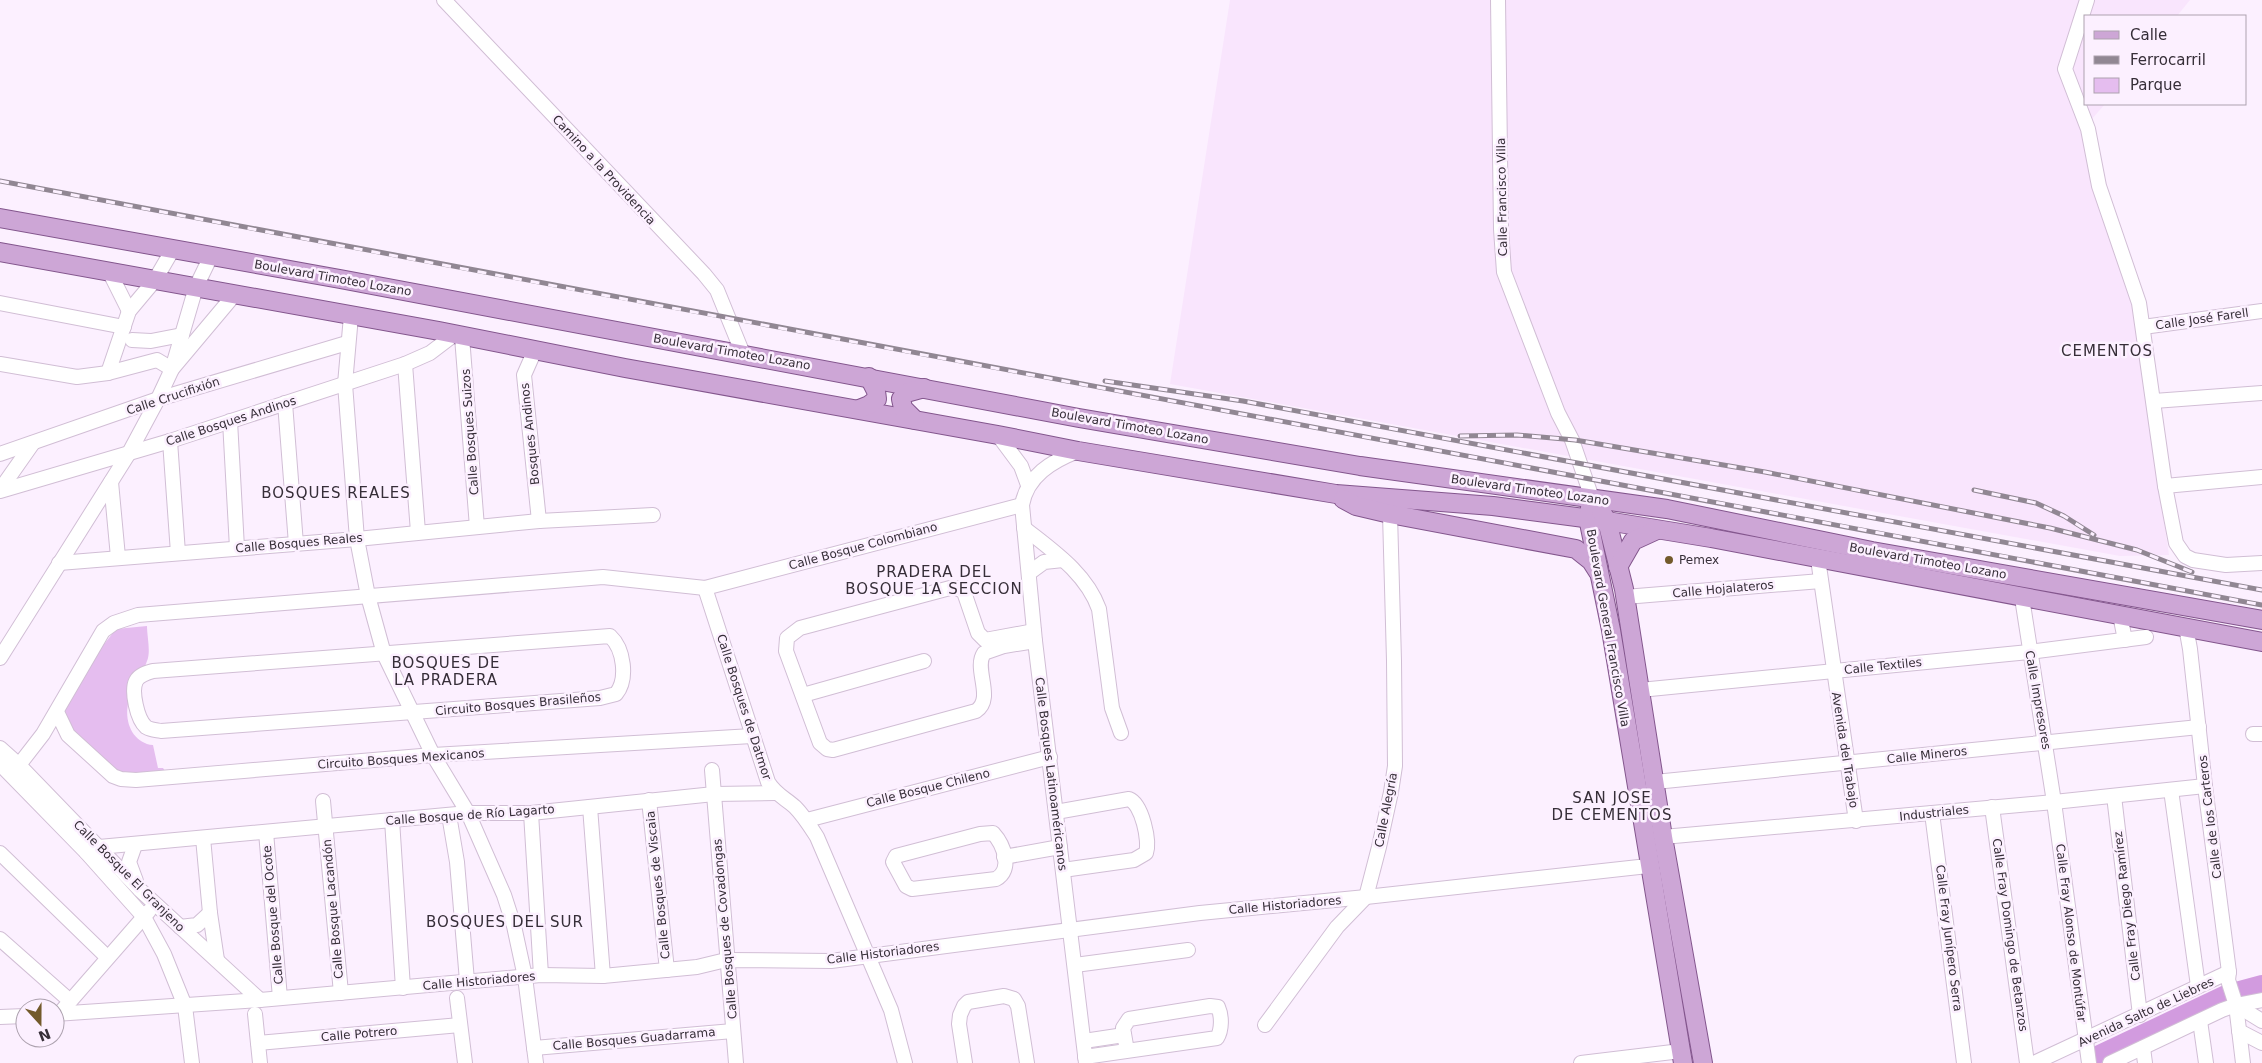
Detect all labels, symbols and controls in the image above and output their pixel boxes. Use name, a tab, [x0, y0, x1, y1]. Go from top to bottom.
legend	[2084, 15, 2247, 105]
text: Calle	[2130, 26, 2167, 44]
text: Ferrocarril	[2130, 51, 2206, 69]
text: Parque	[2130, 76, 2182, 94]
street label: Camino a la Providencia	[550, 112, 658, 228]
street label: Calle Francisco Villa	[1494, 138, 1510, 256]
street label: Boulevard Timoteo Lozano	[253, 257, 413, 299]
street label: Calle José Farell	[2155, 306, 2249, 332]
street label: Boulevard Timoteo Lozano	[652, 331, 812, 373]
district label: CEMENTOS	[2061, 342, 2153, 360]
street label: Calle Bosques Suizos	[459, 368, 481, 496]
street label: Calle Crucifixión	[125, 374, 221, 418]
street label: Bosques Andinos	[518, 382, 542, 486]
street label: Calle Bosques Andinos	[164, 393, 298, 449]
street label: Boulevard Timoteo Lozano	[1050, 405, 1210, 447]
street label: Boulevard Timoteo Lozano	[1450, 472, 1610, 508]
district label: BOSQUES REALES	[261, 484, 411, 502]
street label: Calle Bosque Colombiano	[787, 519, 939, 573]
street label: Boulevard General Francisco Villa	[1584, 528, 1632, 728]
street label: Calle Bosques Reales	[235, 530, 363, 556]
street label: Boulevard Timoteo Lozano	[1848, 540, 2008, 582]
place label: Pemex	[1679, 553, 1719, 567]
marker: Pemex	[1663, 554, 1675, 566]
district label: PRADERA DEL BOSQUE 1A SECCION	[845, 563, 1023, 598]
street label: Calle Hojalateros	[1672, 578, 1774, 600]
street label: Calle Bosques de Datmor	[714, 632, 774, 782]
street label: Calle Impresores	[2022, 649, 2054, 751]
district label: BOSQUES DE LA PRADERA	[392, 654, 500, 689]
street label: Calle Textiles	[1843, 655, 1923, 677]
street label: Calle Bosques Latinoaméricanos	[1032, 676, 1070, 872]
street label: Circuito Bosques Brasileños	[435, 690, 601, 718]
street label: Avenida del Trabajo	[1829, 691, 1861, 809]
street label: Calle Mineros	[1886, 744, 1968, 766]
street label: Circuito Bosques Mexicanos	[317, 746, 485, 772]
street label: Calle de los Carteros	[2195, 755, 2225, 879]
street label: Calle Bosque Chileno	[865, 766, 991, 810]
street label: Calle Alegría	[1372, 771, 1400, 849]
district label: SAN JOSE DE CEMENTOS	[1552, 789, 1672, 824]
street label: Calle Bosque de Río Lagarto	[385, 802, 555, 828]
street label: Industriales	[1898, 802, 1970, 824]
street label: Calle Bosques de Viscaia	[643, 810, 673, 960]
street label: Calle Bosque El Granjeno	[71, 818, 187, 934]
street label: Calle Fray Diego Ramírez	[2111, 831, 2143, 981]
street label: Calle Bosques de Covadongas	[710, 838, 740, 1020]
street label: Calle Fray Domingo de Betanzos	[1990, 838, 2030, 1032]
street label: Calle Bosque Lacandón	[320, 839, 346, 979]
street label: Calle Fray Alonso de Montúfar	[2053, 843, 2089, 1023]
street label: Calle Bosque del Ocote	[260, 845, 286, 985]
street label: Calle Fray Junípero Serra	[1933, 864, 1965, 1012]
street label: Calle Historiadores	[1228, 893, 1342, 917]
district label: BOSQUES DEL SUR	[426, 913, 584, 931]
street label: Calle Historiadores	[826, 939, 940, 967]
street label: Calle Historiadores	[422, 969, 536, 993]
street label: Avenida Salto de Liebres	[2076, 974, 2216, 1050]
north arrow	[15, 998, 65, 1048]
street label: Calle Potrero	[320, 1024, 398, 1044]
street label: Calle Bosques Guadarrama	[552, 1025, 716, 1053]
text: N	[36, 1026, 53, 1045]

